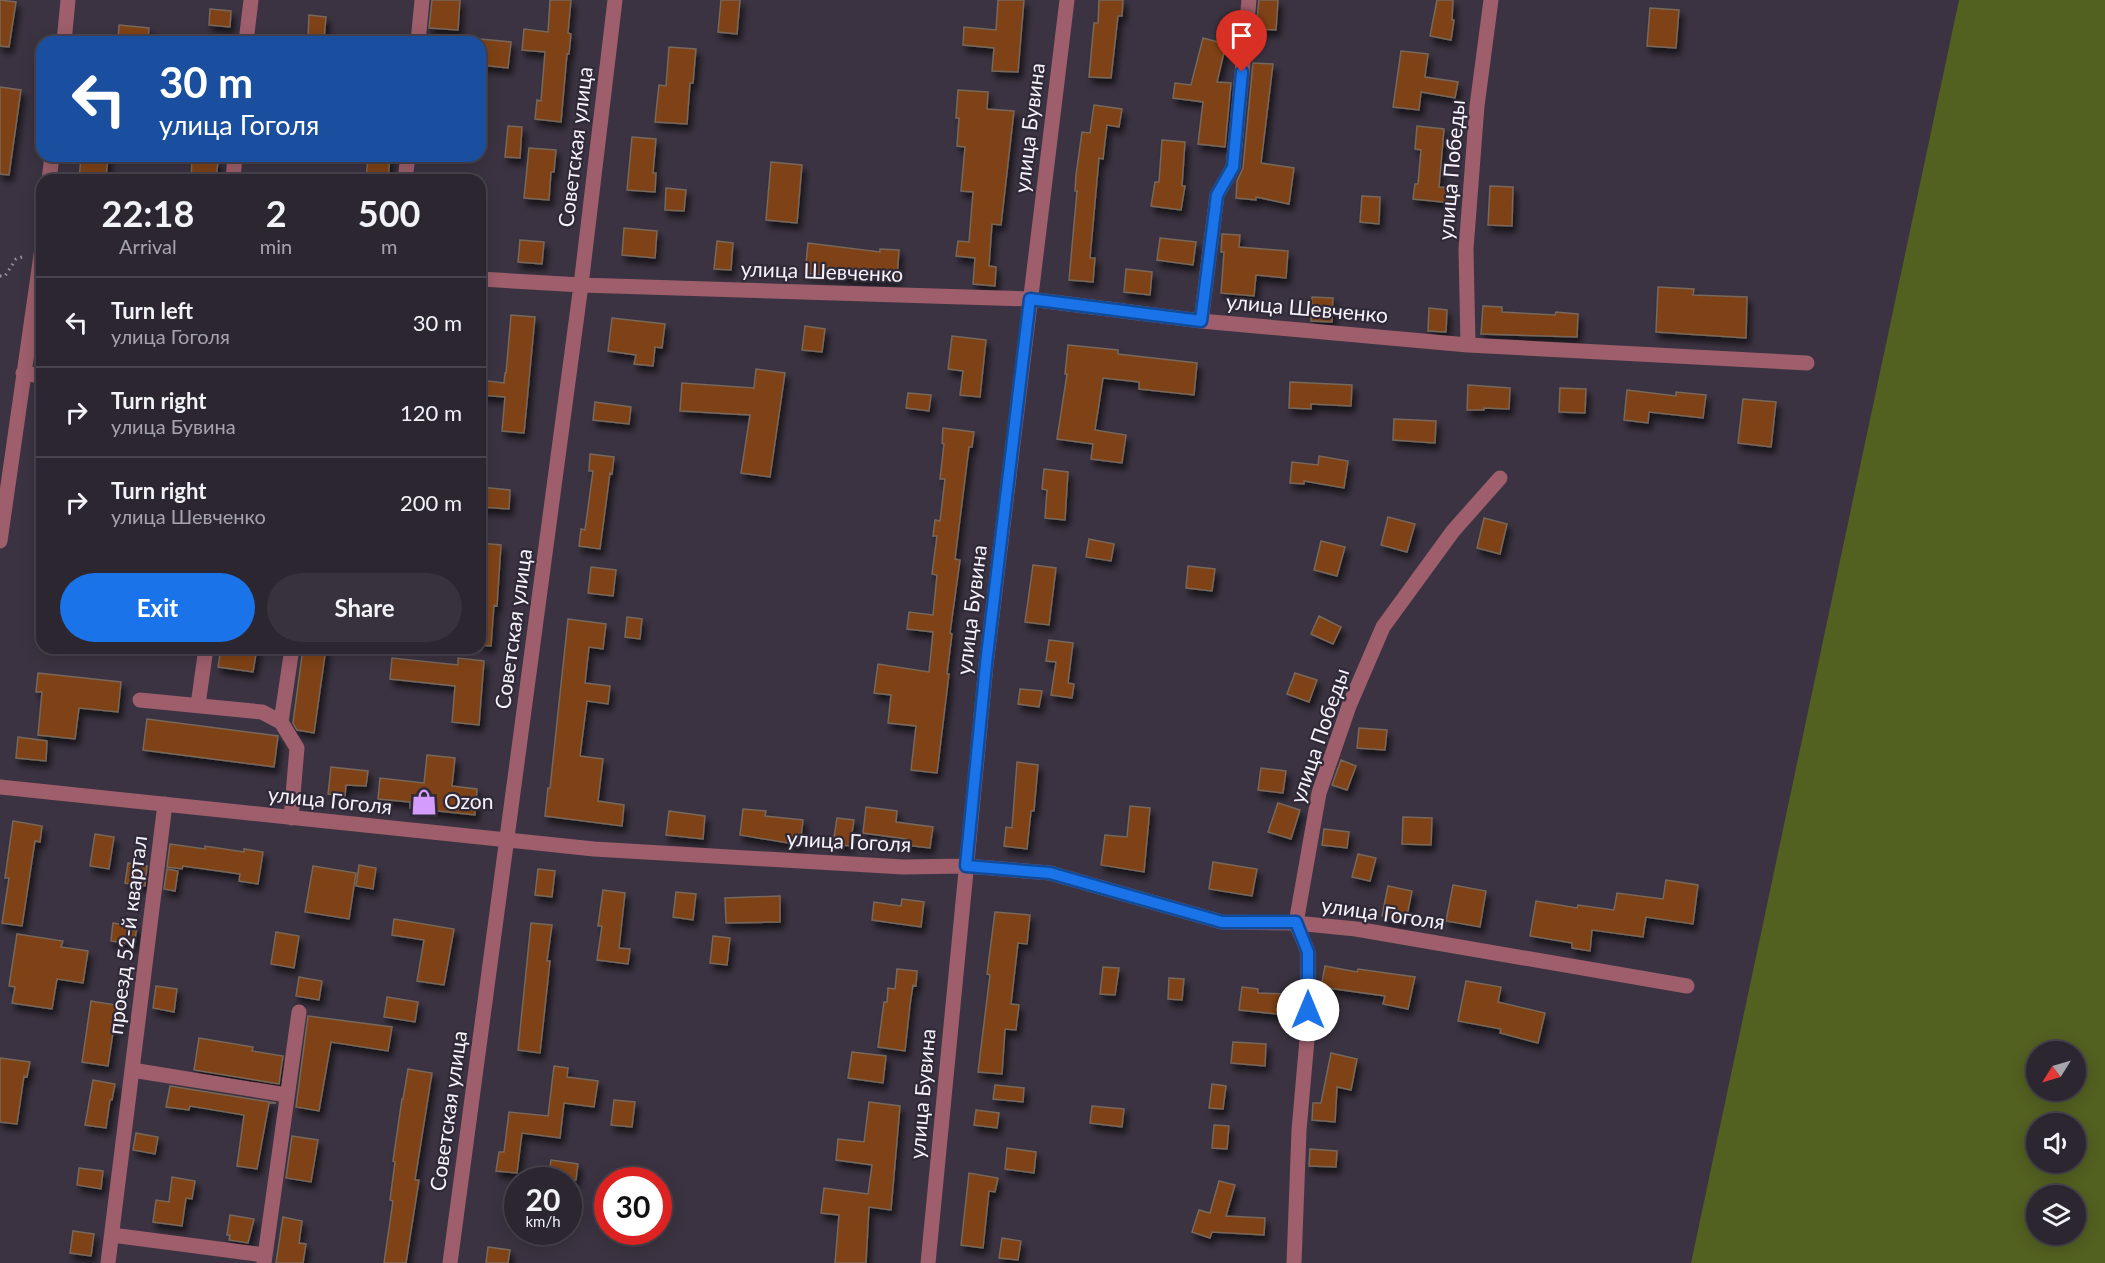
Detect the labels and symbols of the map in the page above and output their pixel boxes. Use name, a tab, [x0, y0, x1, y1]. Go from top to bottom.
pin	[1216, 10, 1267, 72]
street label: улица Бувина	[1008, 61, 1049, 194]
street label: Советская улица	[552, 65, 597, 229]
street label: улица Победы	[1432, 98, 1469, 241]
street label: улица Шевченко	[740, 255, 904, 286]
street label: улица Шевченко	[1225, 288, 1389, 327]
street label: улица Бувина	[950, 543, 991, 676]
street label: Советская улица	[489, 547, 536, 711]
street label: улица Победы	[1284, 665, 1353, 806]
street label: улица Гоголя	[267, 781, 393, 818]
shop icon: Ozon	[409, 787, 439, 817]
place label: Ozon	[444, 788, 494, 813]
street label: улица Гоголя	[786, 825, 912, 856]
street label: проезд 52-й квартал	[102, 834, 151, 1036]
street label: улица Гоголя	[1320, 891, 1447, 934]
position arrow	[1276, 978, 1340, 1042]
street label: улица Бувина	[903, 1028, 940, 1160]
street label: Советская улица	[424, 1029, 471, 1193]
north arrow	[2026, 1041, 2086, 1101]
speed limit sign: 30	[594, 1167, 672, 1245]

